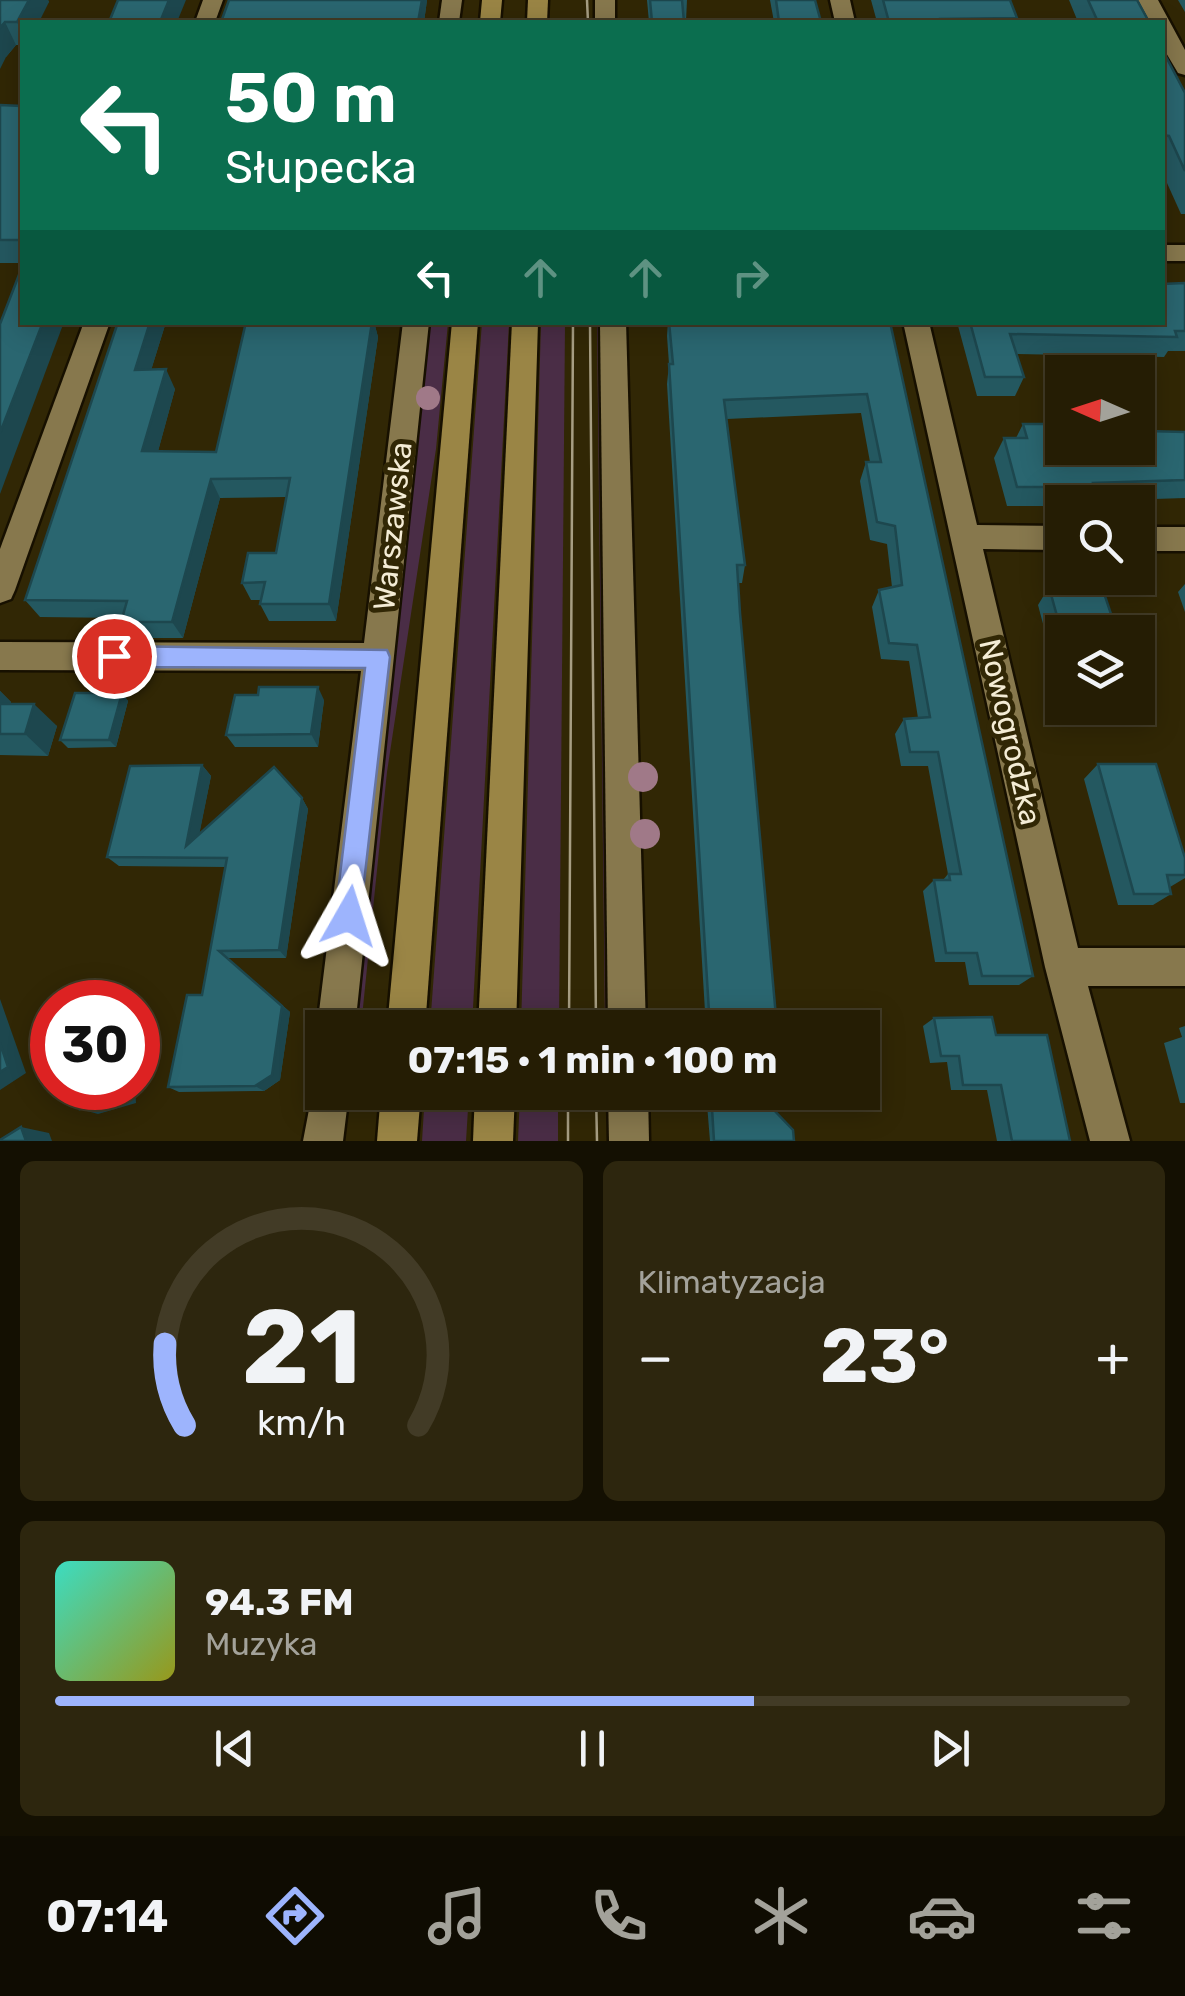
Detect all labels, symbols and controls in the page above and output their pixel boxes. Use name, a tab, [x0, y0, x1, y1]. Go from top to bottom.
text: 50 m	[225, 57, 397, 140]
icon: left	[60, 60, 190, 190]
text: Słupecka	[225, 141, 417, 194]
icon: left	[408, 250, 463, 305]
icon: ahead	[513, 250, 568, 305]
icon: ahead	[618, 250, 673, 305]
icon: right	[723, 250, 778, 305]
north arrow	[1045, 355, 1155, 465]
map controls	[1045, 355, 1155, 725]
street label: Warszawska	[366, 440, 420, 612]
button: search	[1045, 485, 1155, 595]
pin	[72, 614, 157, 699]
button: layers	[1045, 615, 1155, 725]
icon: arrive	[87, 629, 142, 684]
street label: Nowogrodzka	[971, 636, 1049, 828]
position arrow	[297, 864, 401, 968]
speed limit sign: 30	[30, 980, 160, 1110]
text: 07:15 · 1 min · 100 m	[407, 1037, 778, 1083]
text: Klimatyzacja	[638, 1263, 826, 1301]
text: 21	[242, 1286, 361, 1409]
text: 23°	[820, 1312, 949, 1401]
text: −	[638, 1325, 673, 1390]
text: +	[1096, 1325, 1130, 1390]
text: km/h	[257, 1402, 346, 1444]
text: 94.3 FM	[205, 1579, 354, 1625]
text: Muzyka	[205, 1625, 317, 1663]
icon: previous	[207, 1721, 262, 1776]
icon: pause	[565, 1721, 620, 1776]
icon: next	[923, 1721, 978, 1776]
icon: directions	[260, 1881, 330, 1951]
icon: music	[422, 1881, 492, 1951]
icon: phone	[584, 1881, 654, 1951]
icon: climate	[746, 1881, 816, 1951]
icon: car	[907, 1881, 977, 1951]
icon: filters	[1069, 1881, 1139, 1951]
text: 07:14	[46, 1890, 169, 1943]

